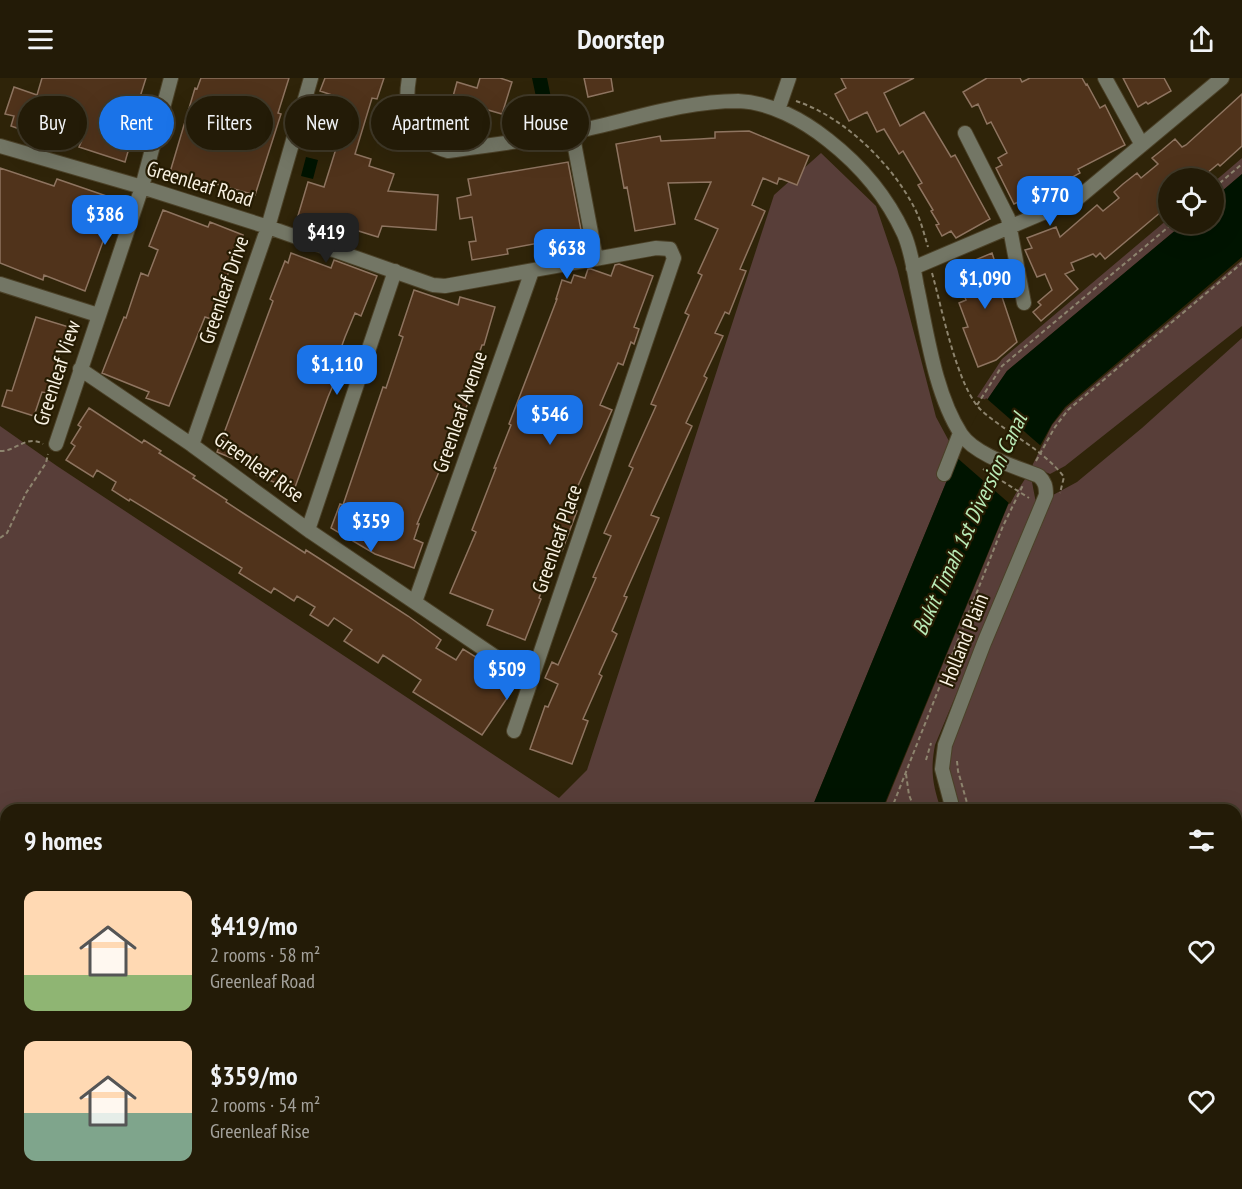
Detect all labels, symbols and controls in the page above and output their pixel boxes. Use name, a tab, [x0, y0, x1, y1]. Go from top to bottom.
text: Doorstep	[577, 22, 665, 56]
icon: menu	[24, 23, 57, 56]
icon: share	[1185, 23, 1218, 56]
chip: Buy	[18, 96, 87, 150]
chip: Rent	[99, 96, 174, 150]
chip: Filters	[186, 96, 273, 150]
chip: New	[285, 96, 359, 150]
chip: Apartment	[371, 96, 490, 150]
chip: House	[502, 96, 589, 150]
street label: Greenleaf Road	[144, 155, 257, 213]
map controls	[1158, 168, 1224, 234]
button: locate	[1158, 168, 1224, 234]
pin: $770	[1014, 176, 1086, 227]
text: $770	[1031, 182, 1069, 208]
pin: $386	[69, 195, 141, 246]
text: $386	[86, 201, 124, 227]
pin: $419	[290, 213, 362, 264]
text: $419	[307, 219, 345, 245]
pin: $638	[531, 229, 603, 280]
street label: Greenleaf Drive	[192, 232, 255, 347]
text: $638	[548, 235, 586, 261]
pin: $1,090	[936, 259, 1034, 310]
text: $1,090	[959, 265, 1011, 291]
street label: Greenleaf View	[27, 316, 86, 429]
pin: $1,110	[288, 345, 386, 396]
street label: Greenleaf Avenue	[426, 347, 493, 476]
text: $1,110	[311, 351, 363, 377]
pin: $546	[514, 395, 586, 446]
text: $546	[531, 401, 569, 427]
water label: Bukit Timah 1st Diversion Canal	[905, 407, 1034, 639]
street label: Greenleaf Rise	[209, 425, 310, 508]
street label: Greenleaf Place	[525, 481, 588, 597]
pin: $359	[335, 502, 407, 553]
text: $359	[352, 508, 390, 534]
street label: Holland Plain	[933, 589, 994, 690]
pin: $509	[471, 650, 543, 701]
text: $509	[488, 656, 526, 682]
text: 9 homes	[24, 824, 102, 857]
icon: filters	[1185, 824, 1218, 857]
text: $419/mo	[210, 909, 298, 942]
icon: home	[72, 915, 144, 987]
icon: heart	[1185, 935, 1218, 968]
text: 2 rooms · 58 m²	[210, 942, 320, 968]
text: Greenleaf Road	[210, 968, 315, 994]
text: $359/mo	[210, 1059, 298, 1092]
icon: home	[72, 1065, 144, 1137]
icon: heart	[1185, 1085, 1218, 1118]
text: 2 rooms · 54 m²	[210, 1092, 320, 1118]
text: Greenleaf Rise	[210, 1118, 310, 1144]

